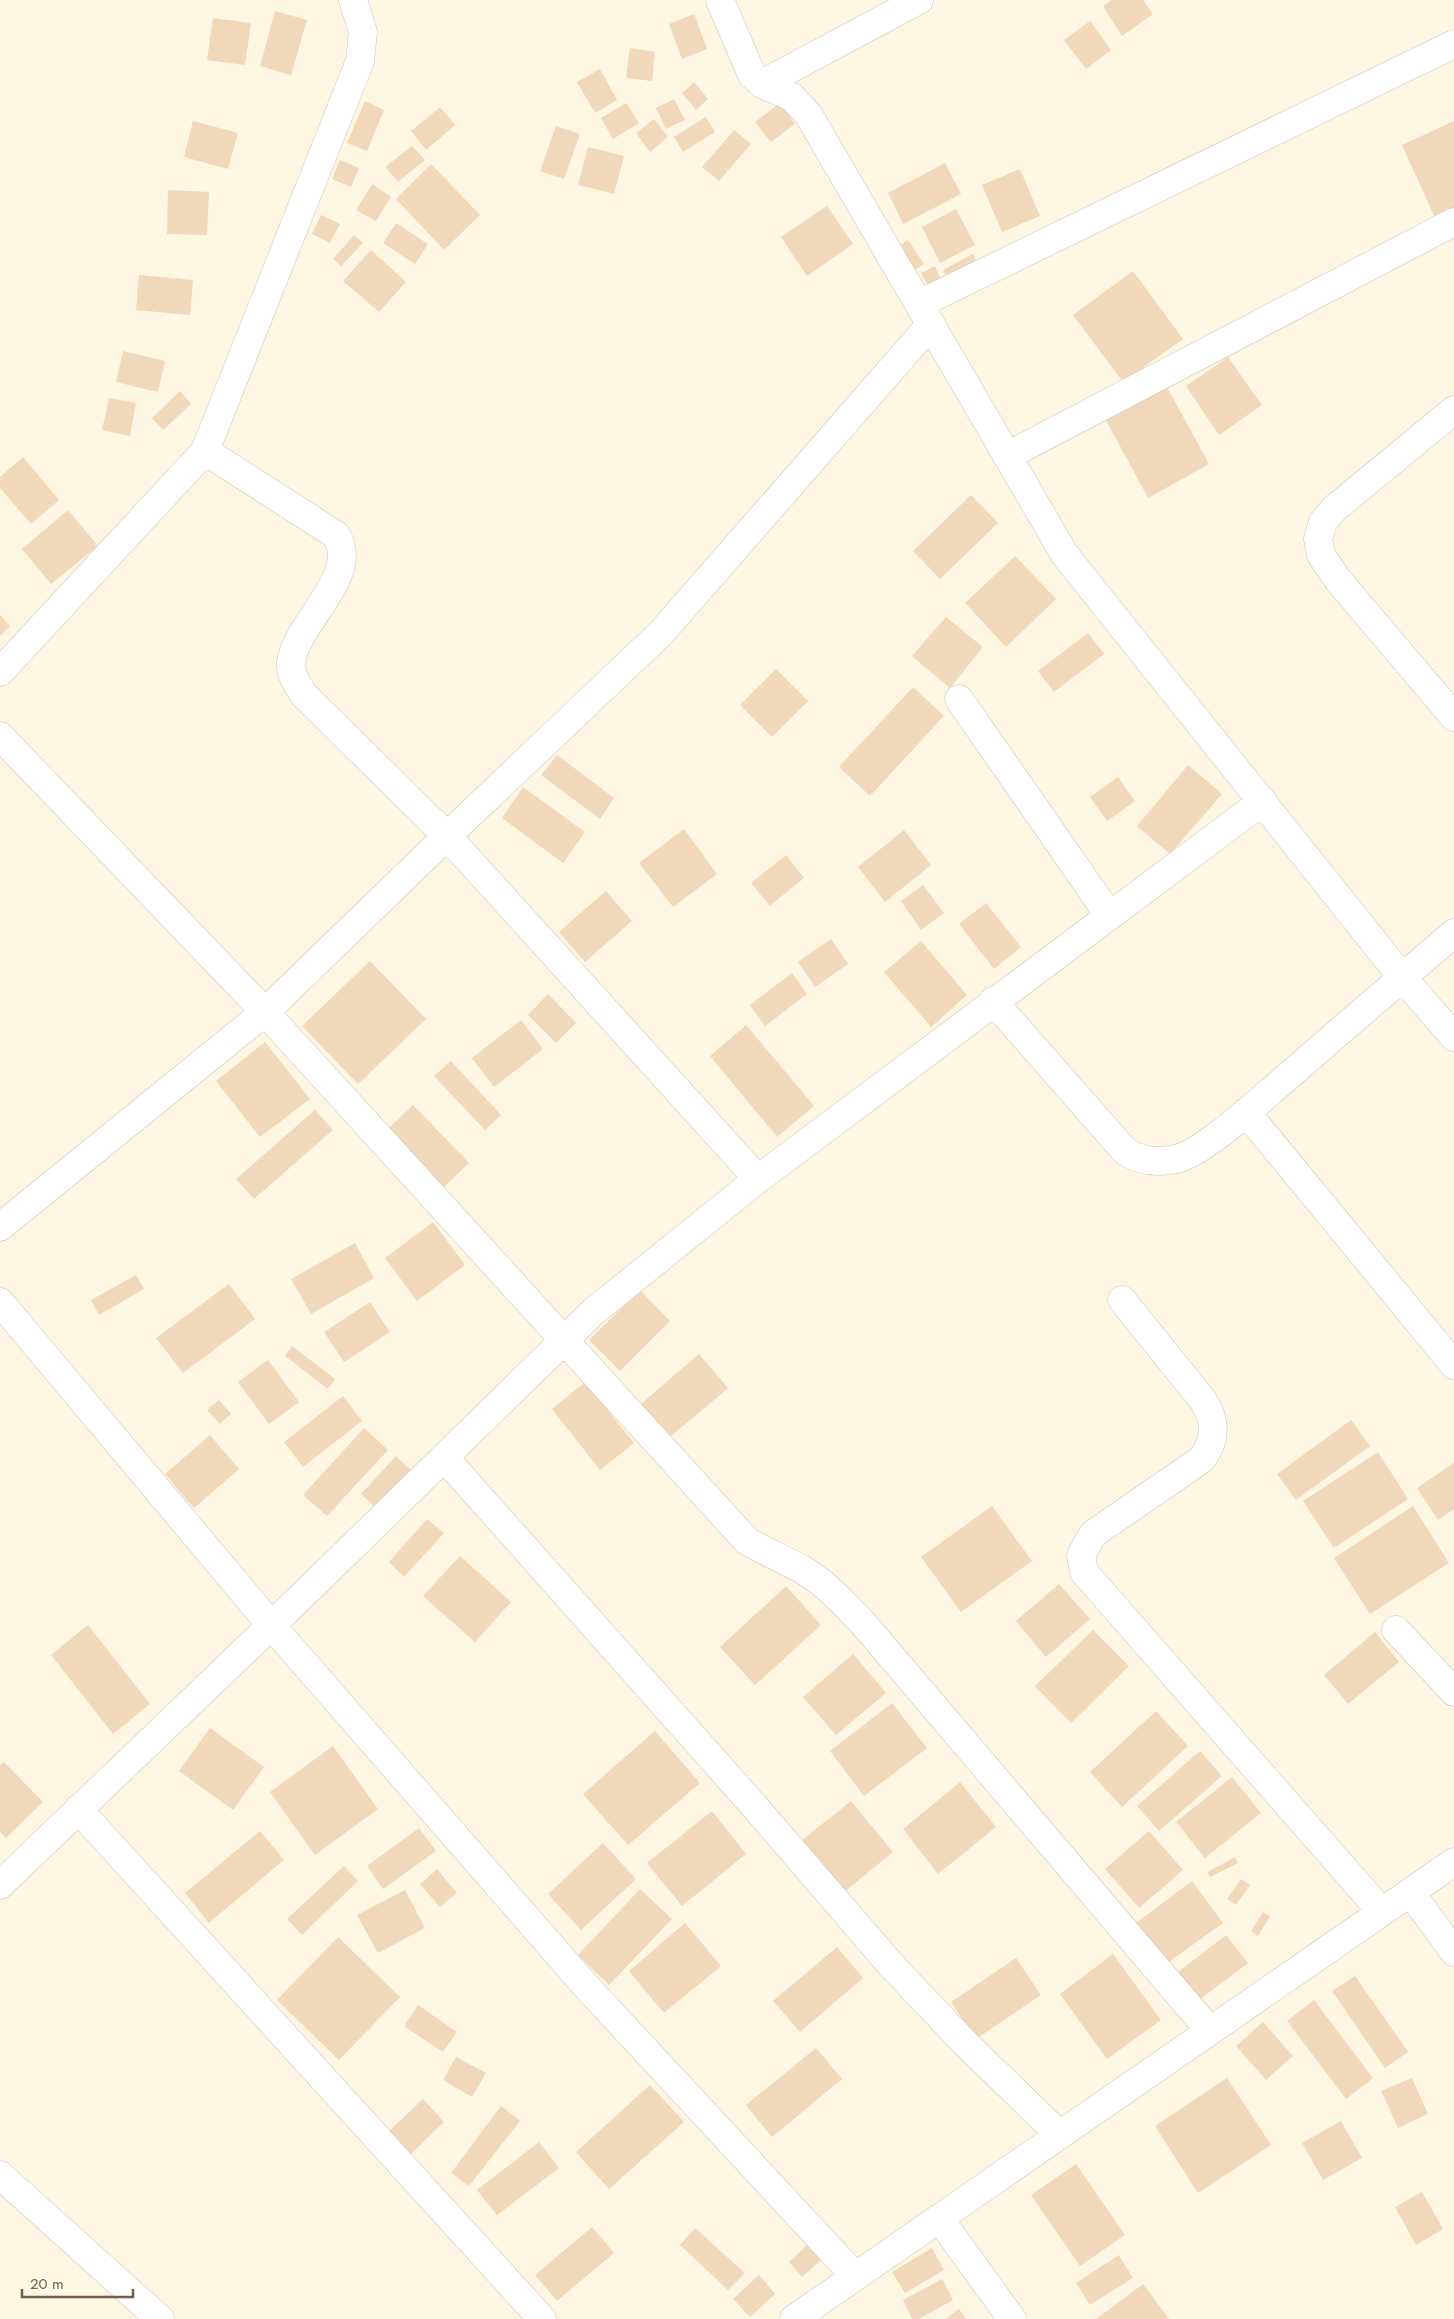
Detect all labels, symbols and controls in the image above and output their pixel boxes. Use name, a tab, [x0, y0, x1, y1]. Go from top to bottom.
scale bar	[22, 2266, 134, 2298]
text: 20 m	[30, 2273, 64, 2295]

